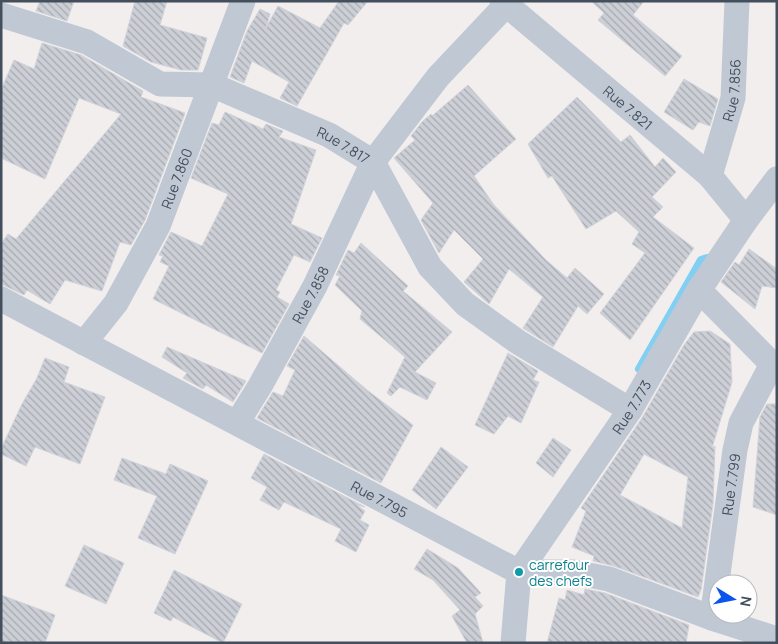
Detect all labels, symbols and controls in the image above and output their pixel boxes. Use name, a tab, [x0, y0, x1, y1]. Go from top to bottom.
street label: Rue 7.856	[717, 59, 744, 123]
street label: Rue 7.821	[599, 81, 657, 134]
street label: Rue 7.817	[314, 122, 374, 167]
street label: Rue 7.860	[156, 145, 196, 211]
street label: Rue 7.858	[287, 263, 333, 326]
street label: Rue 7.773	[607, 376, 655, 437]
street label: Rue 7.799	[717, 452, 744, 516]
street label: Rue 7.795	[348, 476, 411, 521]
place label: carrefour des chefs	[529, 555, 592, 590]
marker: carrefour des chefs	[513, 566, 525, 578]
north arrow	[708, 574, 758, 624]
text: N	[736, 595, 757, 608]

